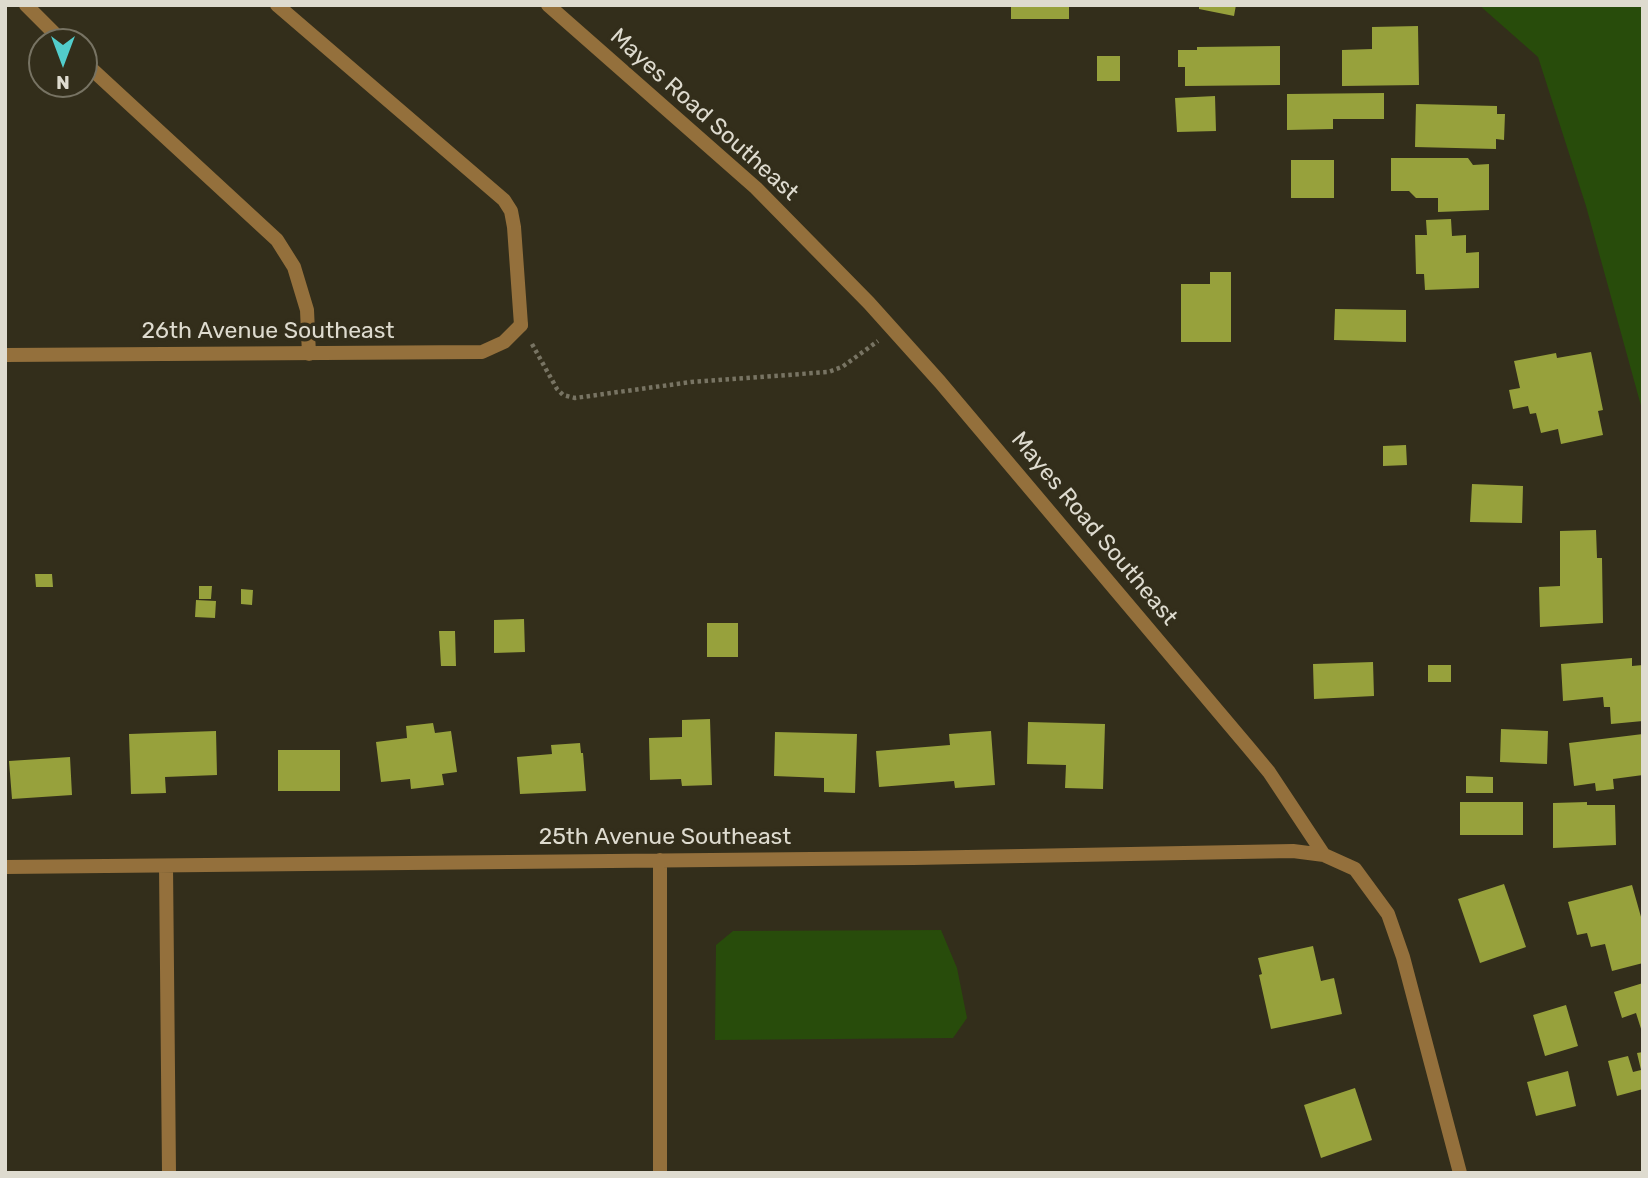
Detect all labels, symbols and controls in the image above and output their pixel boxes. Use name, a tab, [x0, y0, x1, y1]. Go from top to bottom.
street label: Mayes Road Southeast	[604, 23, 804, 207]
north arrow	[28, 28, 98, 98]
text: N	[56, 71, 70, 94]
street label: 26th Avenue Southeast	[142, 317, 394, 345]
street label: Mayes Road Southeast	[1005, 427, 1183, 631]
street label: 25th Avenue Southeast	[539, 823, 791, 851]

